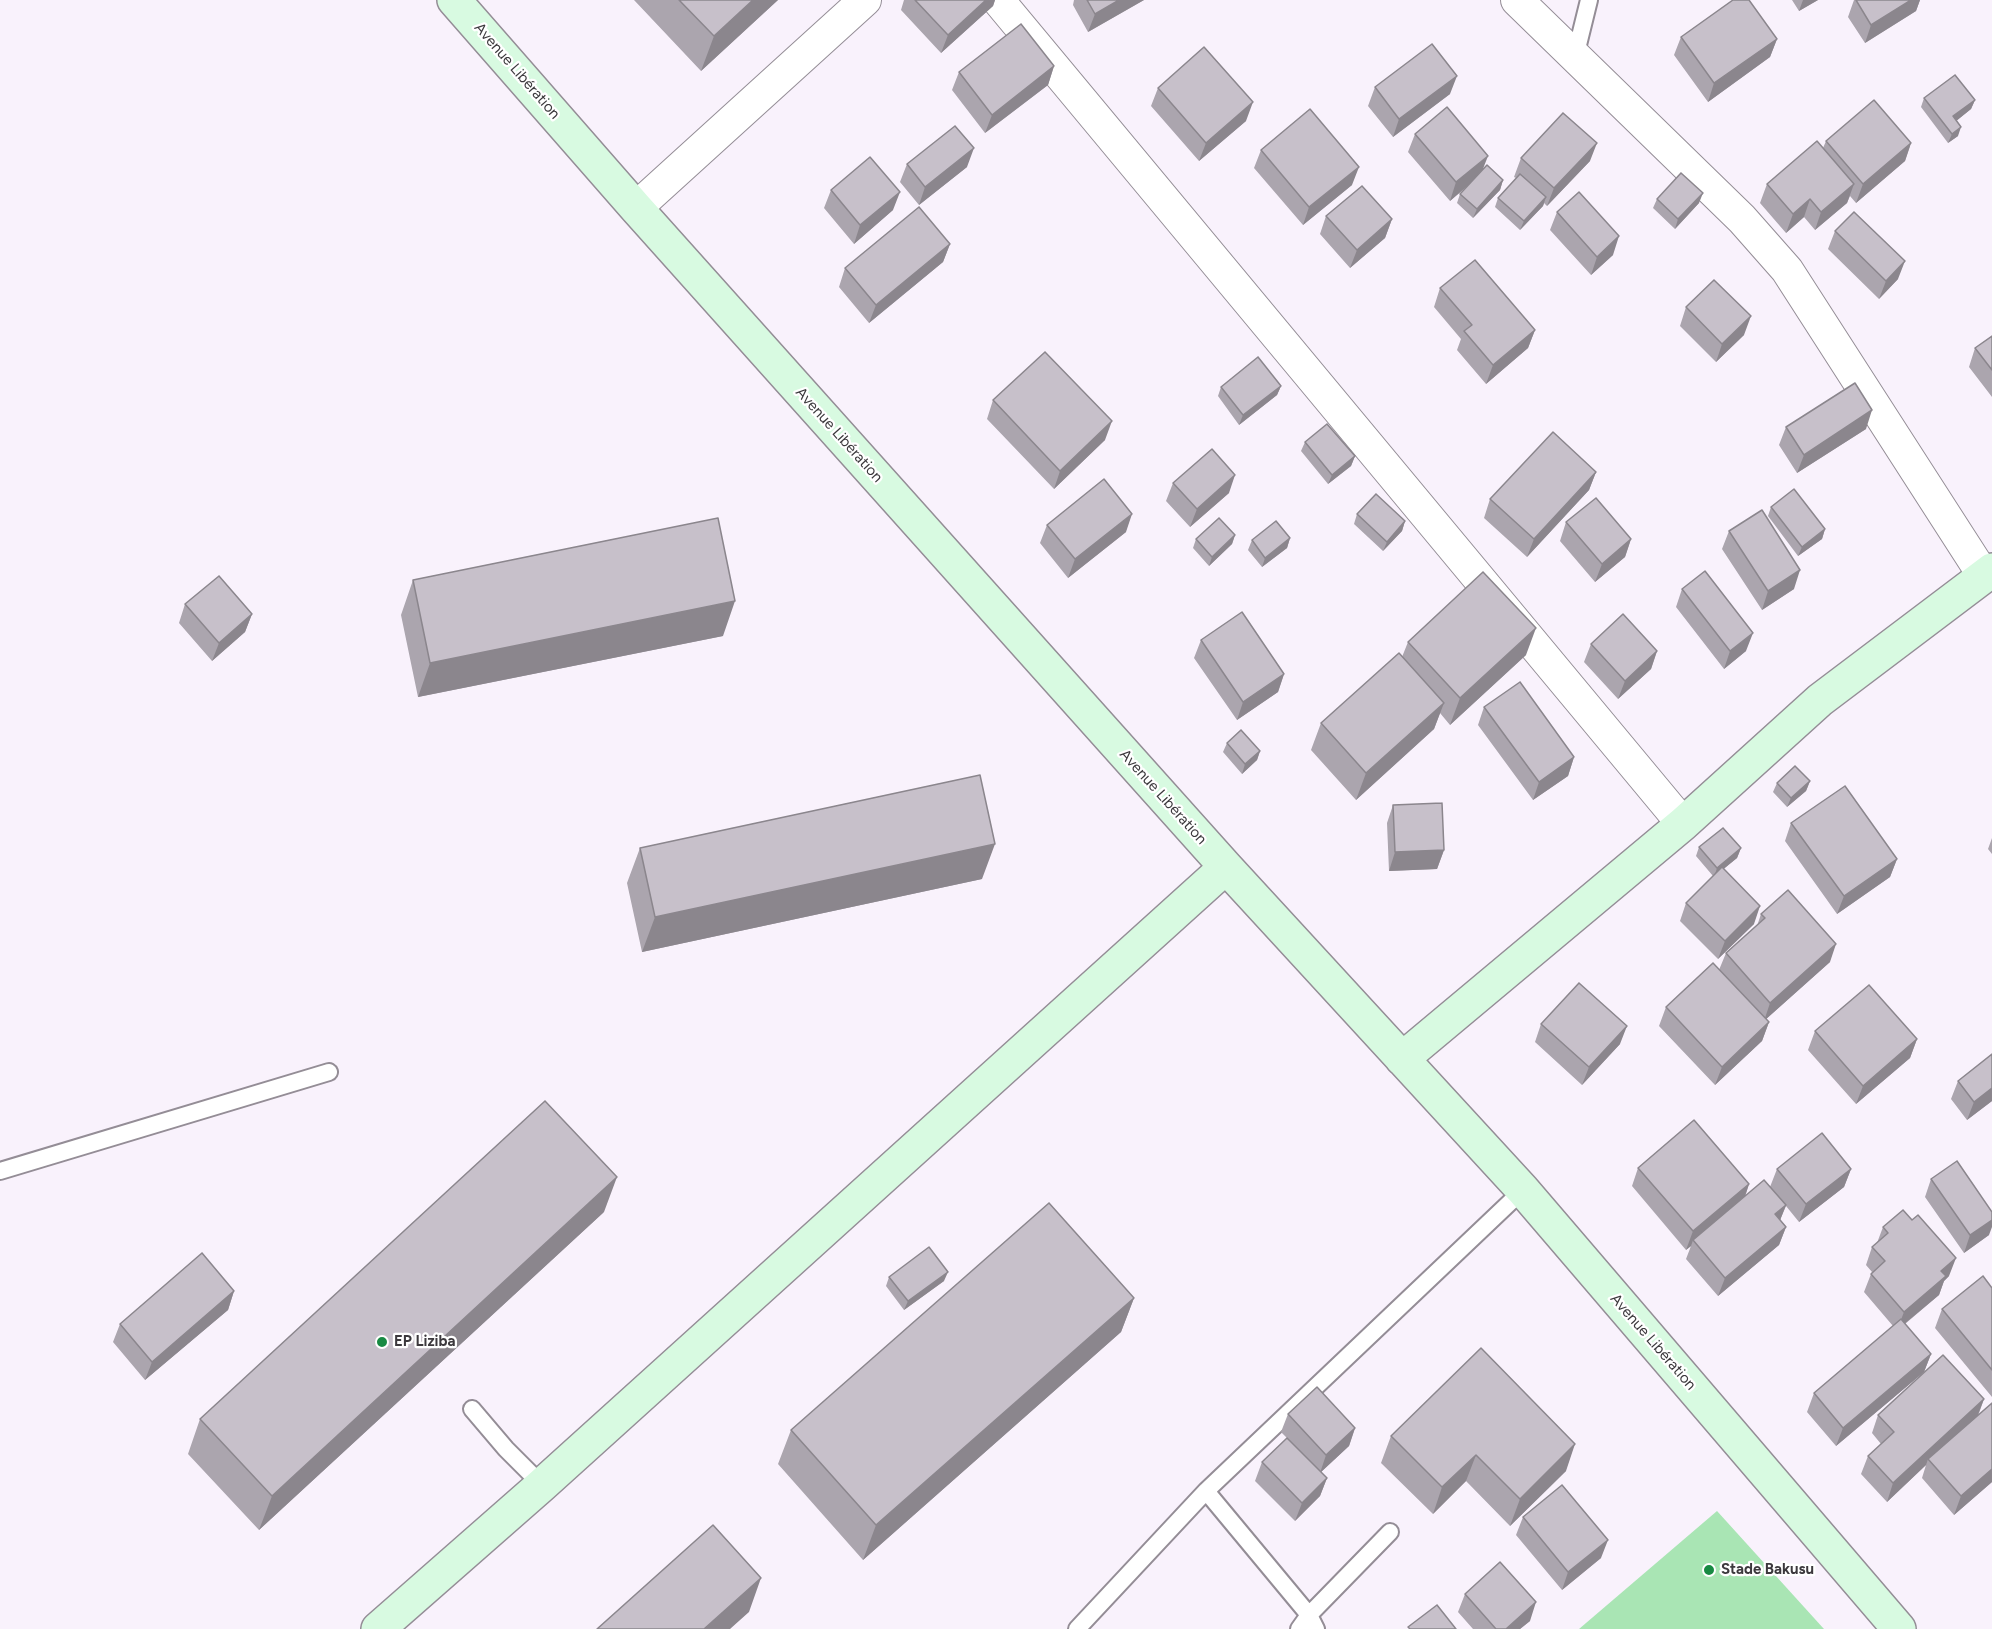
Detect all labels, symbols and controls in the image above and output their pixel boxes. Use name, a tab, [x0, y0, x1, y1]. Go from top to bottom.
street label: Avenue Libération	[470, 19, 564, 123]
street label: Avenue Libération	[792, 384, 886, 486]
street label: Avenue Libération	[1116, 746, 1210, 848]
street label: Avenue Libération	[1606, 1290, 1700, 1394]
place label: EP Liziba	[394, 1333, 455, 1351]
marker: EP Liziba	[375, 1335, 389, 1349]
place label: Stade Bakusu	[1721, 1561, 1814, 1579]
marker: Stade Bakusu	[1702, 1563, 1716, 1577]

